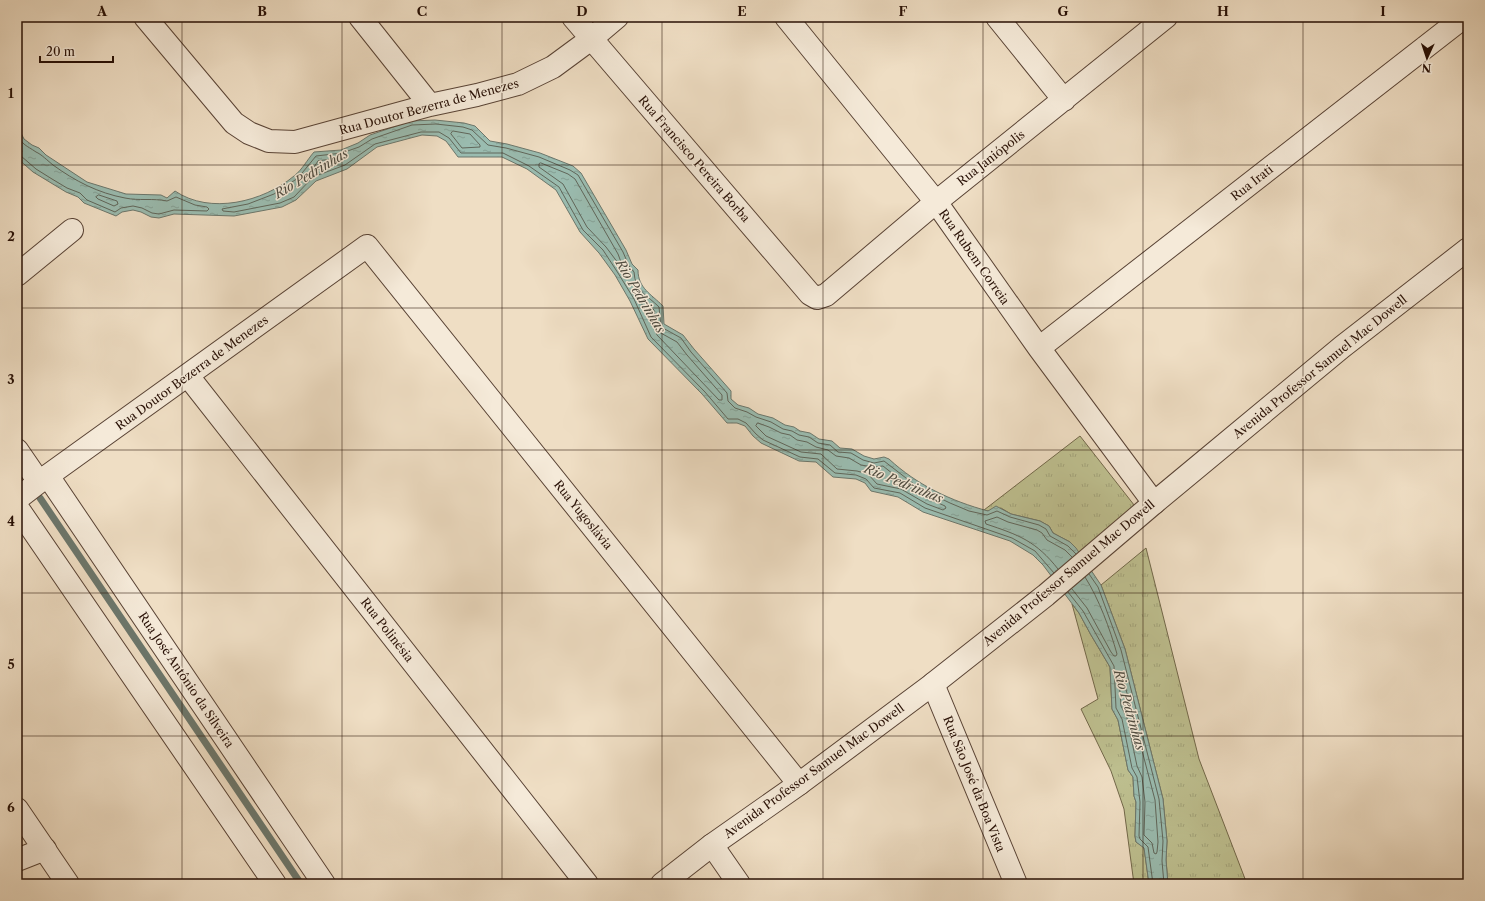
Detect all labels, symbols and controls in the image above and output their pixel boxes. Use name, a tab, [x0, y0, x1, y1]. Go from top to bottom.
text: A	[96, 3, 108, 19]
text: B	[257, 3, 267, 19]
text: C	[417, 3, 427, 19]
text: D	[576, 3, 588, 19]
text: E	[737, 3, 747, 19]
text: F	[899, 3, 908, 19]
text: G	[1057, 3, 1069, 19]
text: H	[1217, 3, 1229, 19]
text: I	[1380, 3, 1386, 19]
scale bar	[40, 38, 113, 64]
north arrow	[1407, 38, 1447, 78]
text: 20 m	[46, 44, 75, 59]
text: N	[1421, 61, 1432, 75]
street label: Rua Doutor Bezerra de Menezes	[337, 75, 520, 138]
text: 1	[8, 85, 14, 101]
street label: Rua Francisco Pereira Borba	[635, 92, 754, 225]
street label: Rua Janiópolis	[954, 127, 1027, 189]
water label: Rio Pedrinhas	[270, 144, 351, 202]
street label: Rua Irati	[1228, 161, 1276, 204]
street label: Rua Rubem Correia	[936, 206, 1013, 308]
text: 2	[7, 228, 15, 244]
water label: Rio Pedrinhas	[612, 255, 670, 336]
street label: Avenida Professor Samuel Mac Dowell	[1229, 292, 1410, 442]
street label: Rua Doutor Bezerra de Menezes	[112, 312, 271, 433]
text: 3	[7, 371, 15, 387]
water label: Rio Pedrinhas	[861, 460, 946, 506]
street label: Rua Yugoslávia	[551, 477, 616, 553]
street label: Avenida Professor Samuel Mac Dowell	[979, 496, 1158, 649]
text: 4	[7, 513, 15, 529]
street label: Rua Polinésia	[358, 595, 417, 665]
street label: Rua José Antônio da Silveira	[135, 609, 238, 751]
text: 5	[7, 656, 15, 672]
water label: Rio Pedrinhas	[1111, 667, 1149, 753]
street label: Avenida Professor Samuel Mac Dowell	[720, 700, 907, 842]
street label: Rua São José da Boa Vista	[940, 714, 1009, 855]
text: 6	[7, 799, 15, 815]

